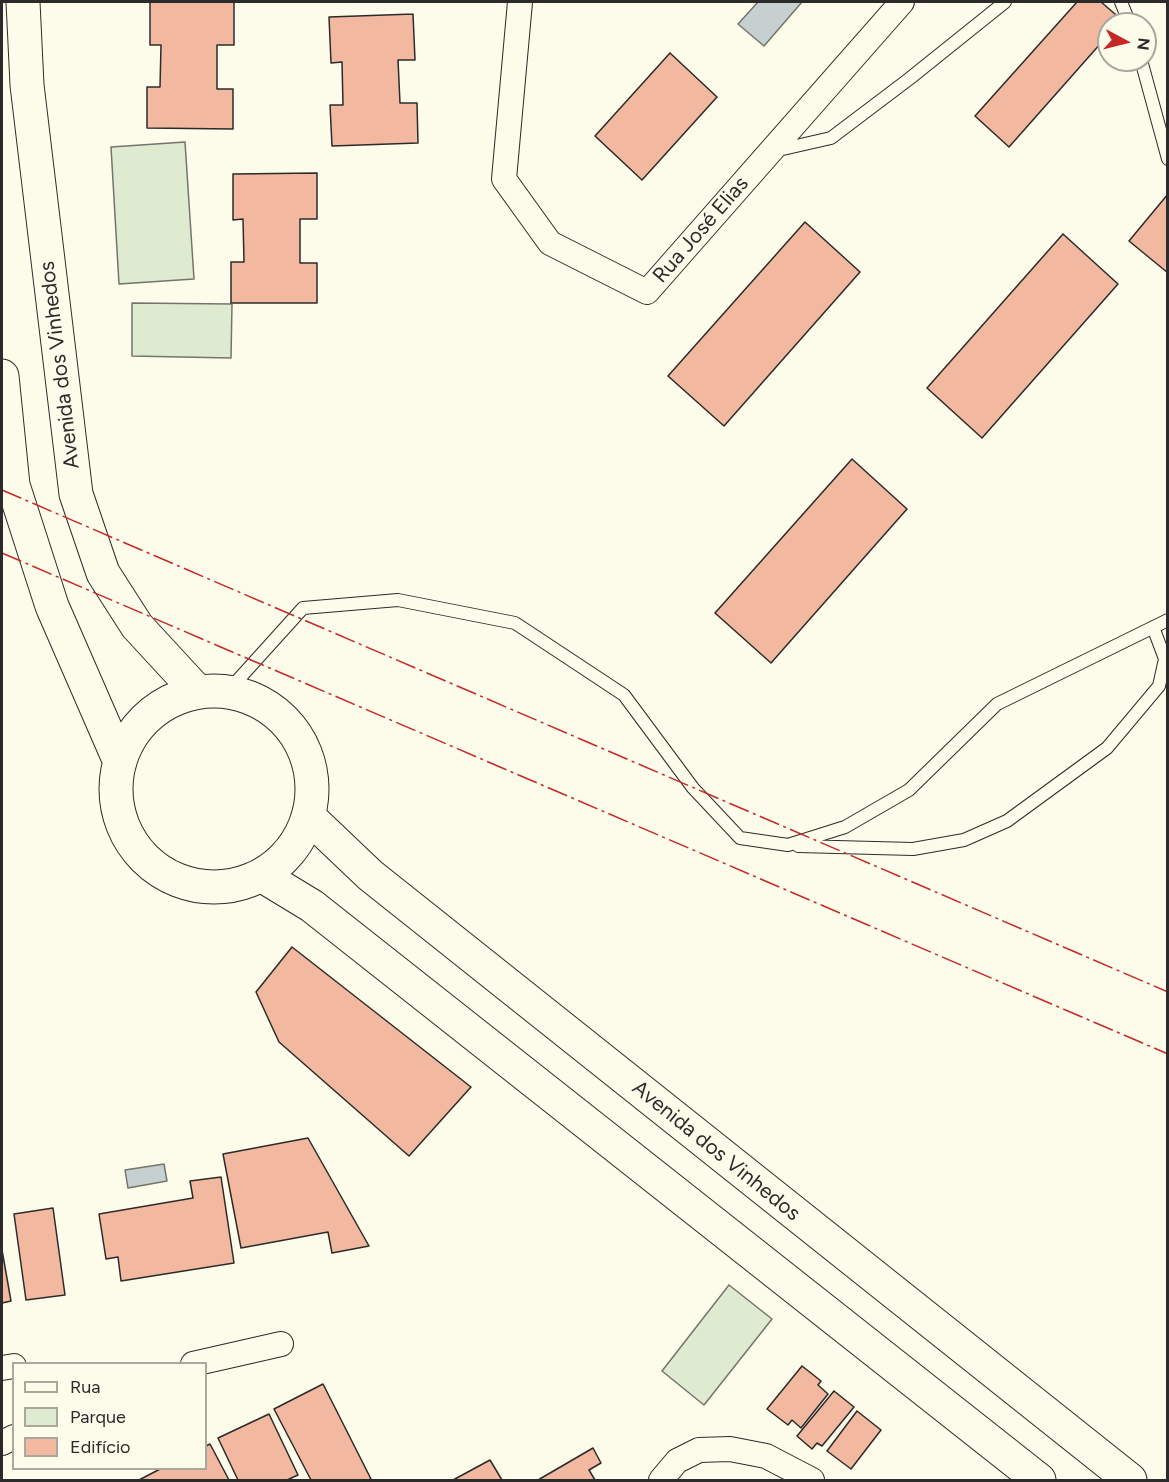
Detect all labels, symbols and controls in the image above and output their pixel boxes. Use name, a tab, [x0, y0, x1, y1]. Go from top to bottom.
north arrow	[1097, 12, 1157, 72]
text: N	[1133, 37, 1154, 51]
street label: Rua José Elias	[648, 172, 754, 288]
street label: Avenida dos Vinhedos	[35, 260, 85, 470]
street label: Avenida dos Vinhedos	[627, 1075, 805, 1227]
legend	[12, 1362, 207, 1470]
text: Rua	[70, 1376, 101, 1398]
text: Parque	[70, 1406, 126, 1428]
text: Edifício	[70, 1436, 131, 1458]

